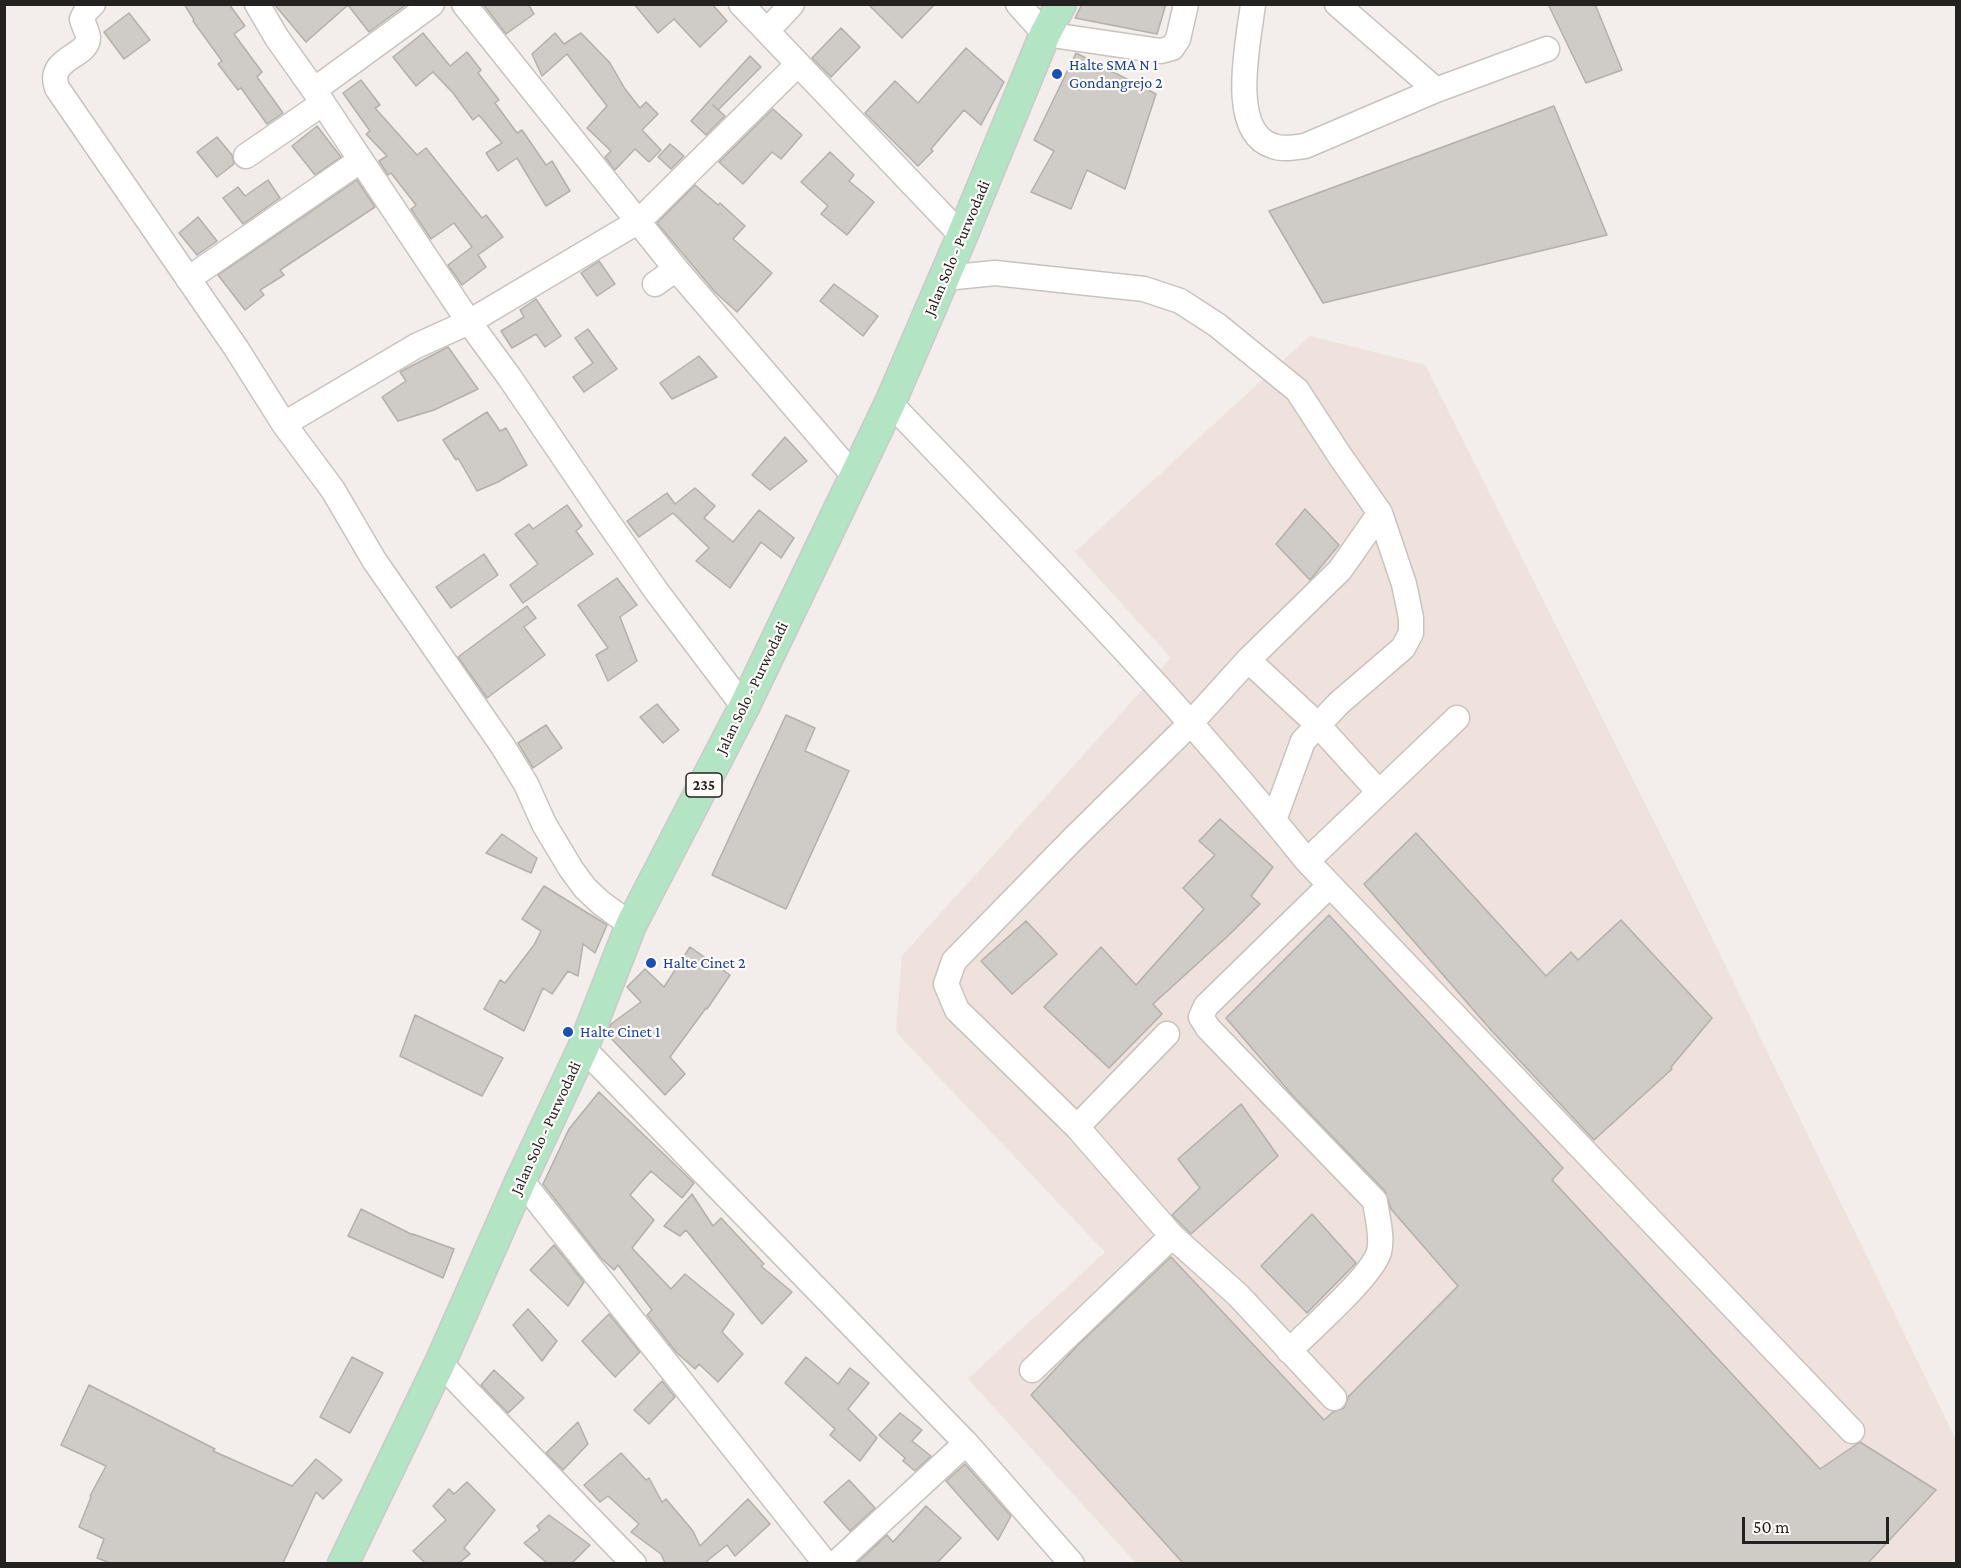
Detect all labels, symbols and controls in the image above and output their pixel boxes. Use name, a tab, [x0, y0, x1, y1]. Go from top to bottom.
place label: Halte SMA N 1 Gondangrejo 2	[1069, 55, 1163, 93]
marker: Halte SMA N 1 Gondangrejo 2	[1050, 67, 1064, 81]
street label: Jalan Solo - Purwodadi	[920, 178, 994, 318]
street label: Jalan Solo - Purwodadi	[712, 619, 792, 757]
road number: 235	[686, 773, 722, 797]
place label: Halte Cinet 2	[663, 953, 746, 973]
marker: Halte Cinet 2	[644, 956, 658, 970]
place label: Halte Cinet 1	[580, 1022, 660, 1042]
marker: Halte Cinet 1	[561, 1025, 575, 1039]
street label: Jalan Solo - Purwodadi	[507, 1058, 585, 1198]
scale bar	[1745, 1505, 1892, 1543]
text: 50 m	[1753, 1517, 1790, 1537]

